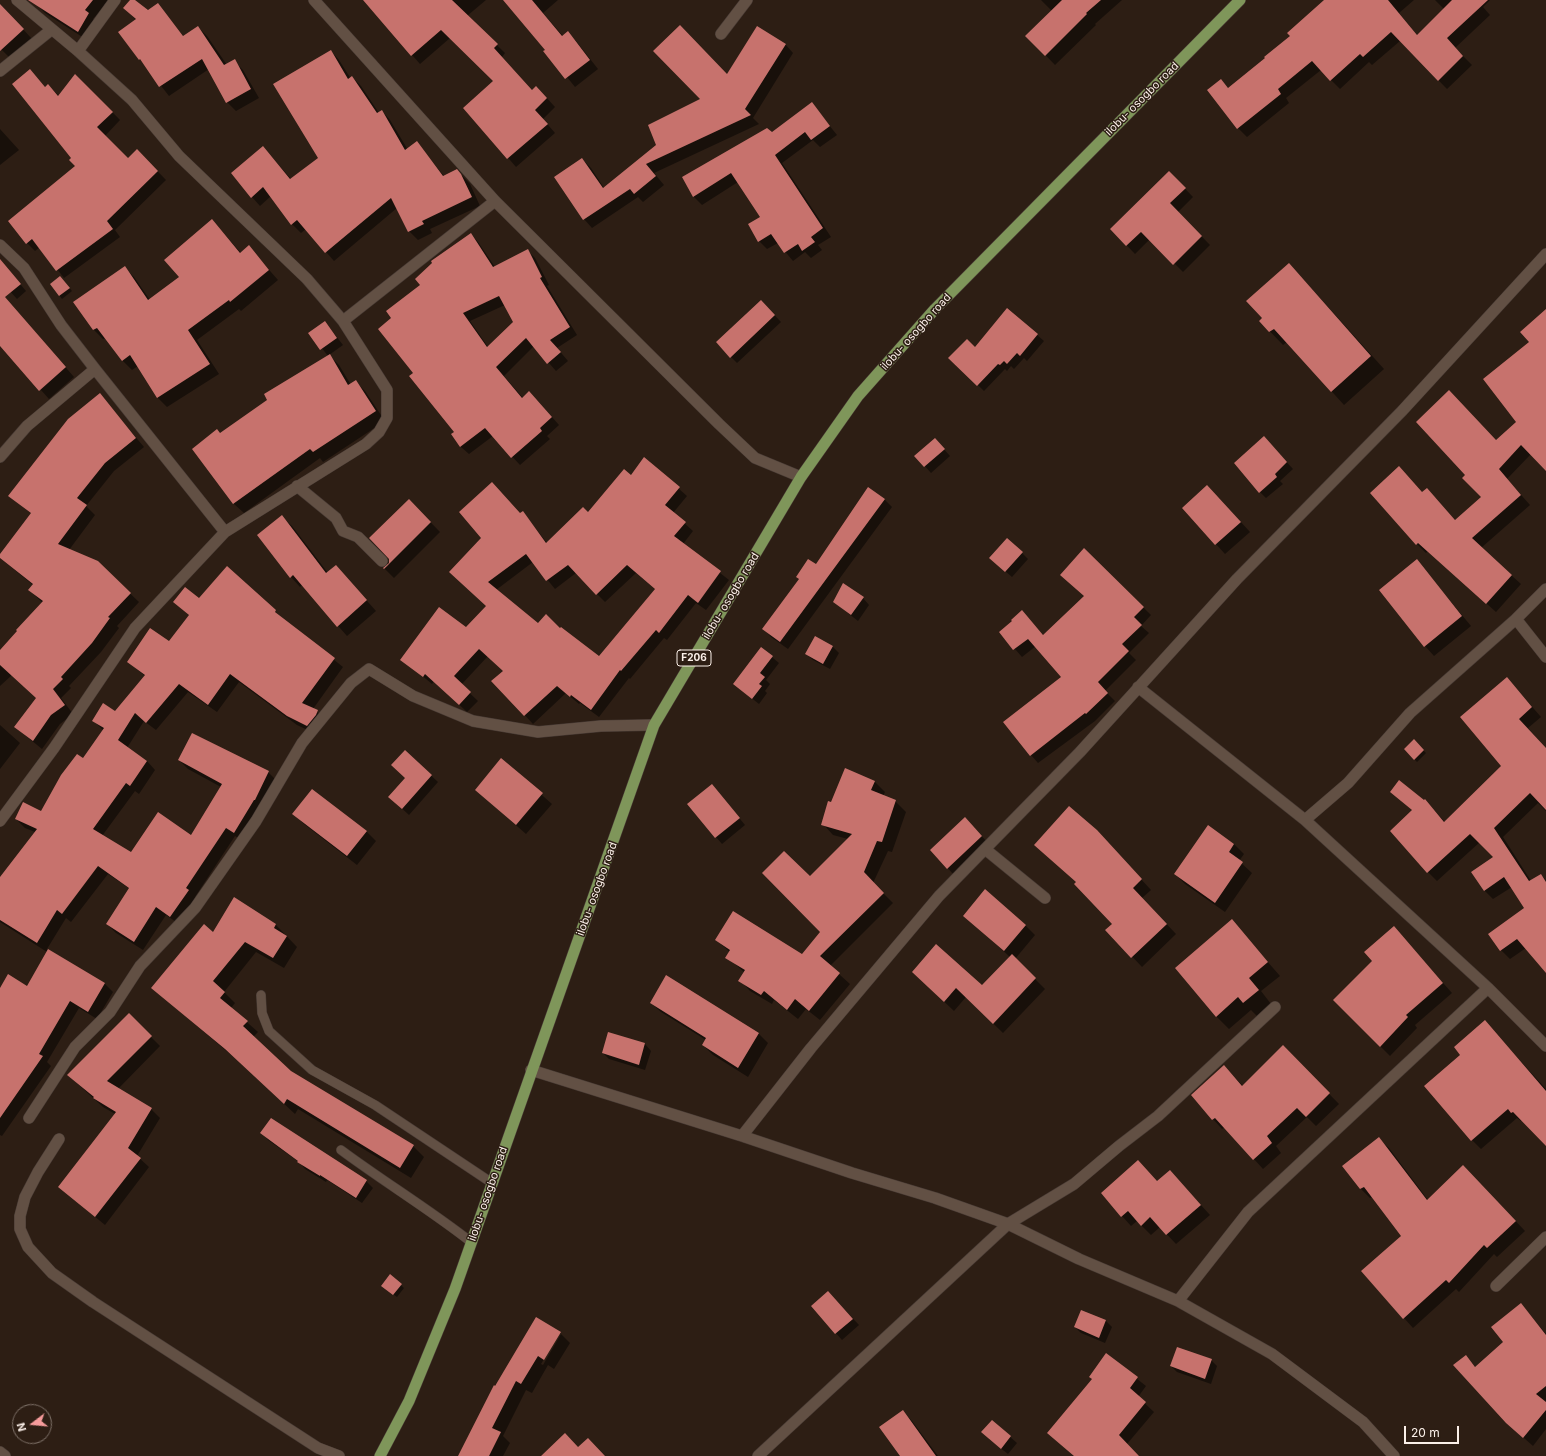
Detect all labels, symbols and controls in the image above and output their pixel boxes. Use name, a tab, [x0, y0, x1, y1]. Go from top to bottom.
street label: ilobu- osogbo road	[1102, 59, 1182, 139]
street label: ilobu- osogbo road	[878, 291, 954, 373]
street label: ilobu- osogbo road	[700, 550, 762, 642]
road number: F206	[677, 650, 711, 666]
street label: ilobu- osogbo road	[574, 840, 620, 938]
street label: ilobu- osogbo road	[466, 1145, 510, 1243]
north arrow	[12, 1404, 52, 1444]
scale bar	[1406, 1418, 1461, 1444]
text: N	[14, 1421, 29, 1433]
text: 20 m	[1411, 1425, 1440, 1440]

